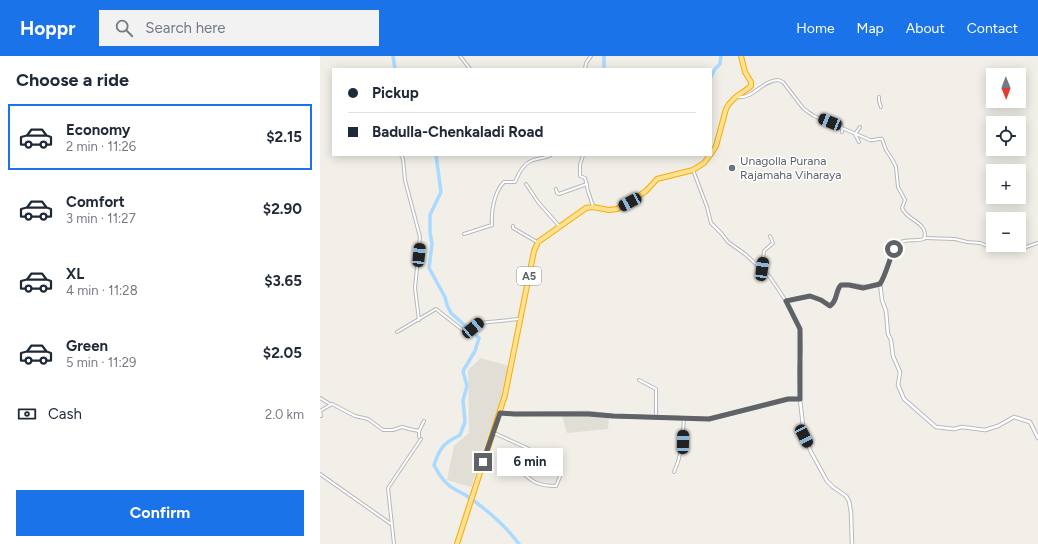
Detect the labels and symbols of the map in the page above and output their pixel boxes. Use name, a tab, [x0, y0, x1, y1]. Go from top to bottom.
north arrow	[986, 68, 1026, 108]
car	[817, 112, 843, 132]
place label: Unagolla Purana Rajamaha Viharaya	[740, 154, 841, 182]
marker: Unagolla Purana Rajamaha Viharaya	[727, 163, 737, 173]
car	[617, 191, 643, 213]
route start	[885, 240, 903, 258]
car	[412, 242, 426, 268]
car	[754, 256, 770, 282]
road number: A5	[517, 267, 541, 285]
car	[460, 316, 486, 340]
car	[793, 423, 815, 449]
car	[677, 430, 689, 454]
callout: 6 min	[497, 448, 563, 476]
route end	[474, 453, 492, 471]

